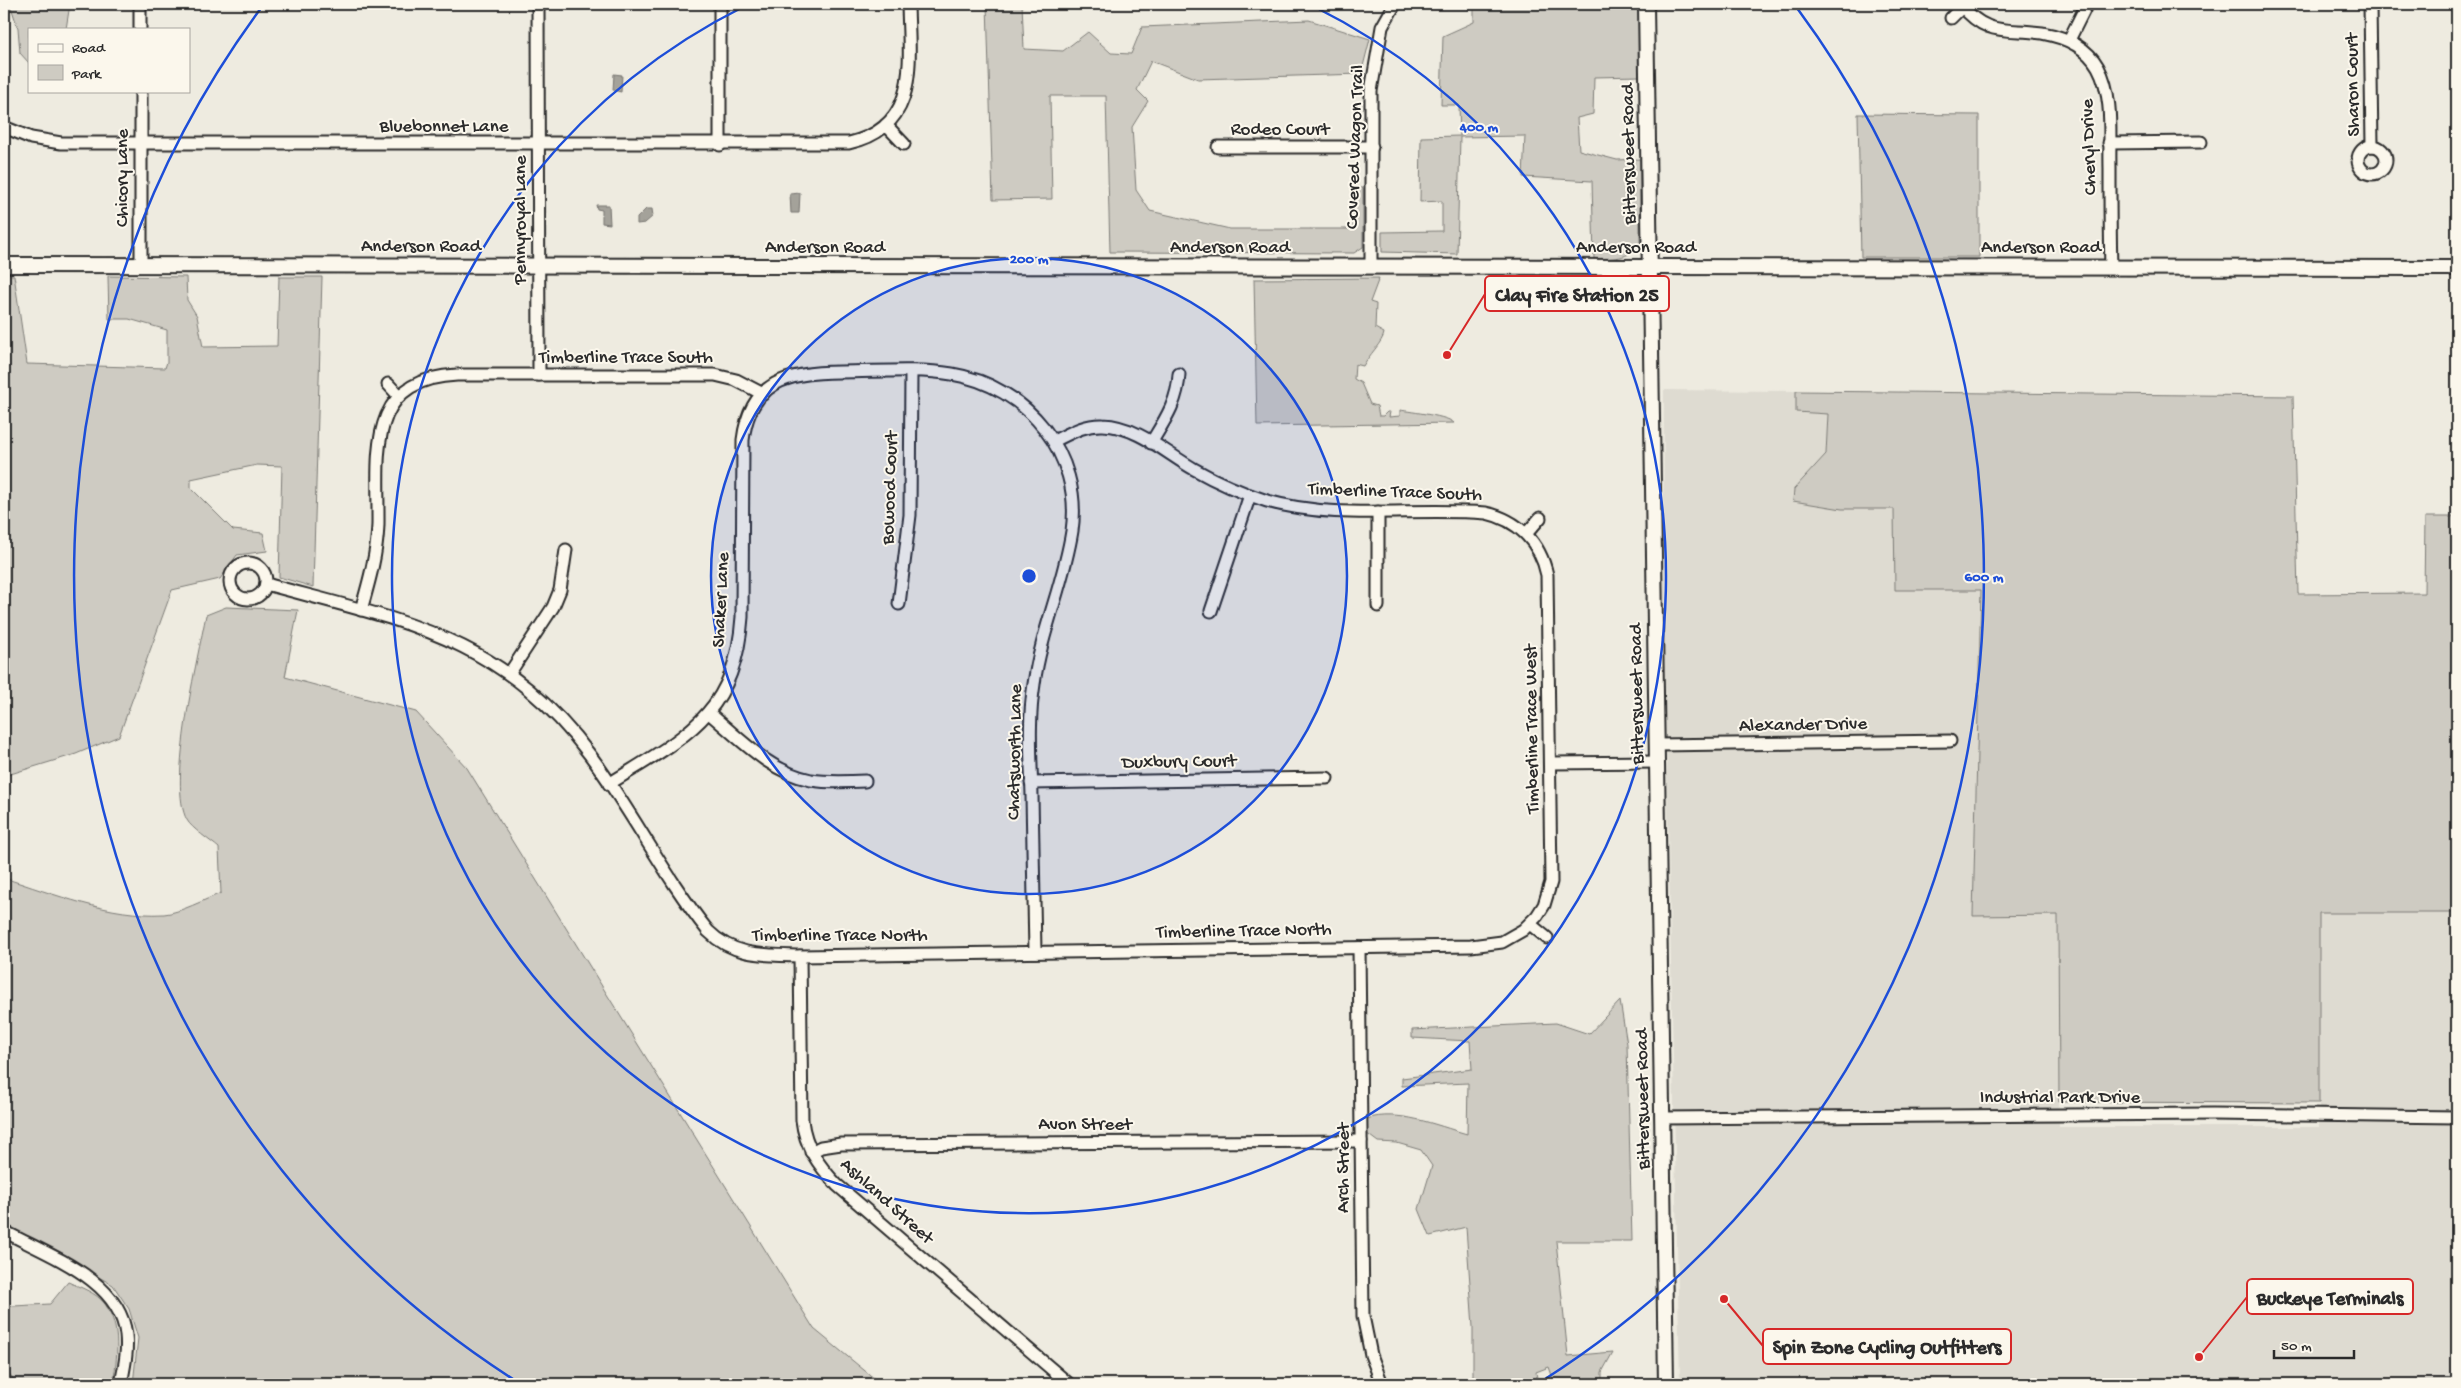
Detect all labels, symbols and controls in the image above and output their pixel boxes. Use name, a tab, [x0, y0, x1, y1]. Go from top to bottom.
legend	[28, 28, 190, 92]
street label: Sharon Court	[2342, 31, 2366, 137]
text: Road	[72, 40, 106, 58]
street label: Covered Wagon Trail	[1342, 65, 1370, 229]
text: Park	[71, 66, 102, 84]
street label: Bittersweet Road	[1617, 81, 1643, 226]
street label: Cheryl Drive	[2077, 98, 2103, 196]
street label: Bluebonnet Lane	[379, 116, 509, 139]
street label: Rodeo Court	[1231, 119, 1332, 142]
text: 400 m	[1459, 119, 1499, 137]
street label: Chicory Lane	[112, 129, 135, 227]
street label: Pennyroyal Lane	[510, 155, 533, 286]
street label: Anderson Road	[361, 236, 483, 259]
street label: Anderson Road	[765, 237, 887, 260]
street label: Anderson Road	[1170, 237, 1292, 260]
street label: Anderson Road	[1576, 237, 1698, 260]
street label: Anderson Road	[1981, 237, 2103, 260]
text: 200 m	[1010, 251, 1049, 269]
callout: Clay Fire Station 25	[1485, 276, 1669, 311]
text: Clay Fire Station 25	[1494, 286, 1659, 309]
street label: Timberline Trace South	[538, 347, 713, 370]
street label: Bowood Court	[877, 429, 905, 546]
street label: Timberline Trace South	[1307, 478, 1482, 508]
street label: Shaker Lane	[708, 552, 736, 648]
centre of rings	[1020, 567, 1038, 585]
text: 600 m	[1965, 569, 2004, 587]
street label: Bittersweet Road	[1625, 621, 1651, 766]
street label: Timberline Trace West	[1520, 642, 1546, 815]
street label: Chatsworth Lane	[1003, 684, 1029, 820]
street label: Alexander Drive	[1739, 713, 1868, 739]
street label: Duxbury Court	[1120, 750, 1239, 776]
street label: Timberline Trace North	[1155, 919, 1332, 945]
street label: Timberline Trace North	[751, 925, 928, 948]
street label: Bittersweet Road	[1631, 1026, 1657, 1171]
street label: Industrial Park Drive	[1980, 1087, 2140, 1110]
street label: Avon Street	[1038, 1114, 1134, 1137]
street label: Arch Street	[1333, 1121, 1356, 1213]
street label: Ashland Street	[834, 1154, 939, 1252]
callout: Buckeye Terminals	[2247, 1279, 2413, 1314]
text: Buckeye Terminals	[2256, 1289, 2405, 1312]
scale bar	[2274, 1328, 2354, 1360]
callout: Spin Zone Cycling Outfitters	[1763, 1329, 2011, 1364]
text: Spin Zone Cycling Outfitters	[1773, 1337, 2003, 1361]
text: 50 m	[2281, 1338, 2312, 1356]

